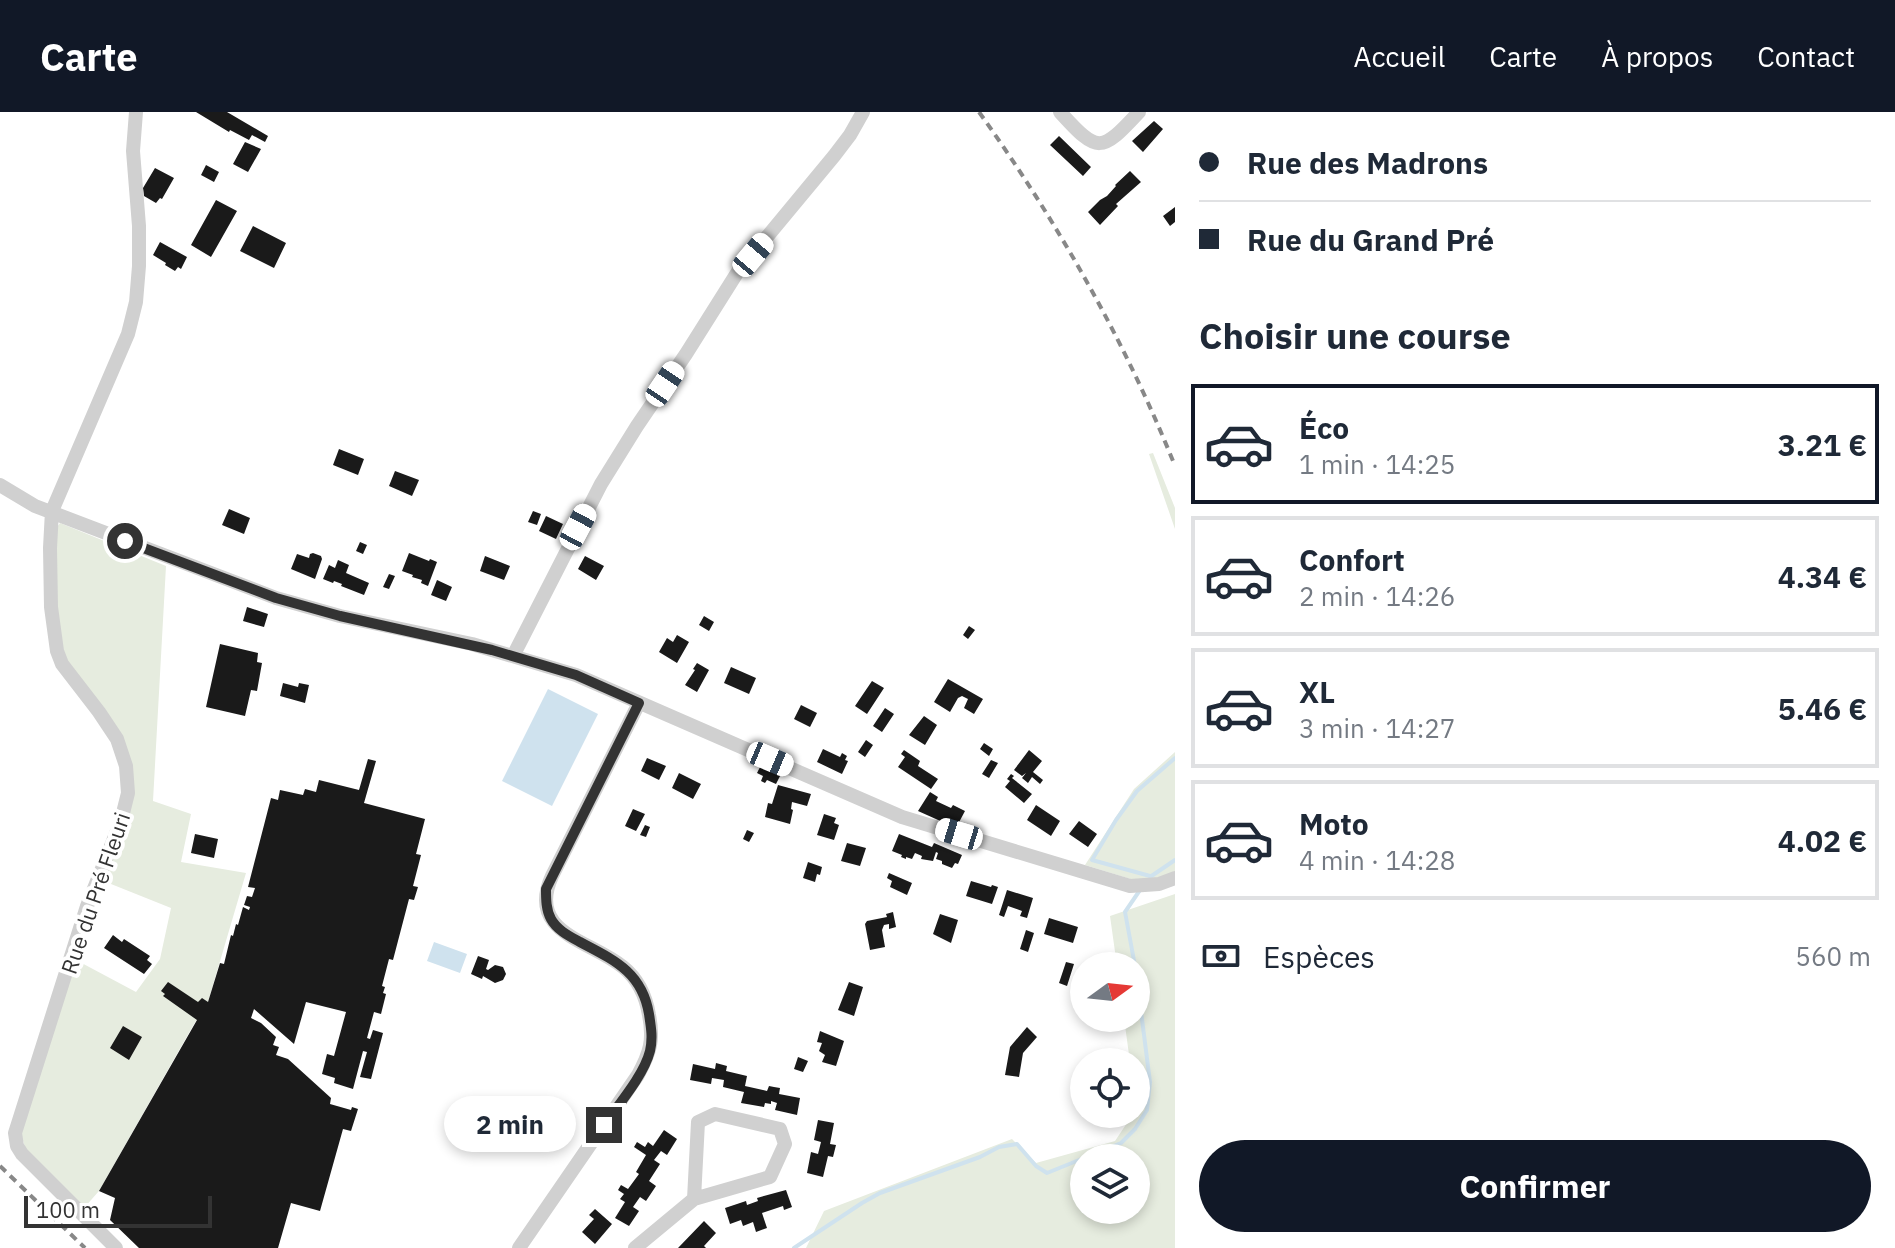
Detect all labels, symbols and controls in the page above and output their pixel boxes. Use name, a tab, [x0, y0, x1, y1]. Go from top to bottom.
text: Carte	[40, 32, 138, 81]
text: Accueil	[1353, 38, 1445, 75]
text: Carte	[1489, 38, 1557, 75]
text: À propos	[1601, 38, 1713, 75]
text: Contact	[1757, 38, 1855, 75]
text: Rue des Madrons	[1247, 143, 1488, 182]
text: Rue du Grand Pré	[1247, 220, 1494, 259]
car	[728, 229, 778, 281]
text: Choisir une course	[1199, 312, 1511, 359]
car	[642, 357, 688, 411]
icon: car	[1203, 408, 1275, 480]
text: Éco	[1299, 408, 1349, 447]
text: 3.21 €	[1778, 425, 1867, 464]
text: 1 min · 14:25	[1299, 447, 1455, 481]
car	[556, 500, 600, 554]
route start	[107, 523, 143, 559]
icon: car	[1203, 540, 1275, 612]
text: Confort	[1299, 540, 1405, 579]
text: 4.34 €	[1778, 557, 1867, 596]
text: 2 min · 14:26	[1299, 579, 1455, 613]
icon: car	[1203, 672, 1275, 744]
text: XL	[1299, 672, 1335, 711]
text: 5.46 €	[1778, 689, 1867, 728]
text: 3 min · 14:27	[1299, 711, 1455, 745]
car	[743, 739, 797, 779]
icon: car	[1203, 804, 1275, 876]
text: Moto	[1299, 804, 1369, 843]
street label: Rue du Pré Fleuri	[54, 808, 136, 978]
car	[933, 816, 985, 852]
text: 4.02 €	[1778, 821, 1867, 860]
text: 4 min · 14:28	[1299, 843, 1455, 877]
icon: cash	[1199, 934, 1243, 978]
text: Espèces	[1263, 937, 1375, 976]
text: 560 m	[1795, 939, 1871, 973]
north arrow	[1070, 952, 1150, 1032]
map controls	[1070, 952, 1150, 1224]
button: locate	[1070, 1048, 1150, 1128]
callout: 2 min	[444, 1097, 576, 1153]
text: 2 min	[476, 1107, 544, 1141]
route end	[586, 1107, 622, 1143]
button: Confirmer	[1199, 1140, 1871, 1232]
button: layers	[1070, 1144, 1150, 1224]
scale bar	[24, 1192, 212, 1228]
text: 100 m	[36, 1195, 100, 1224]

